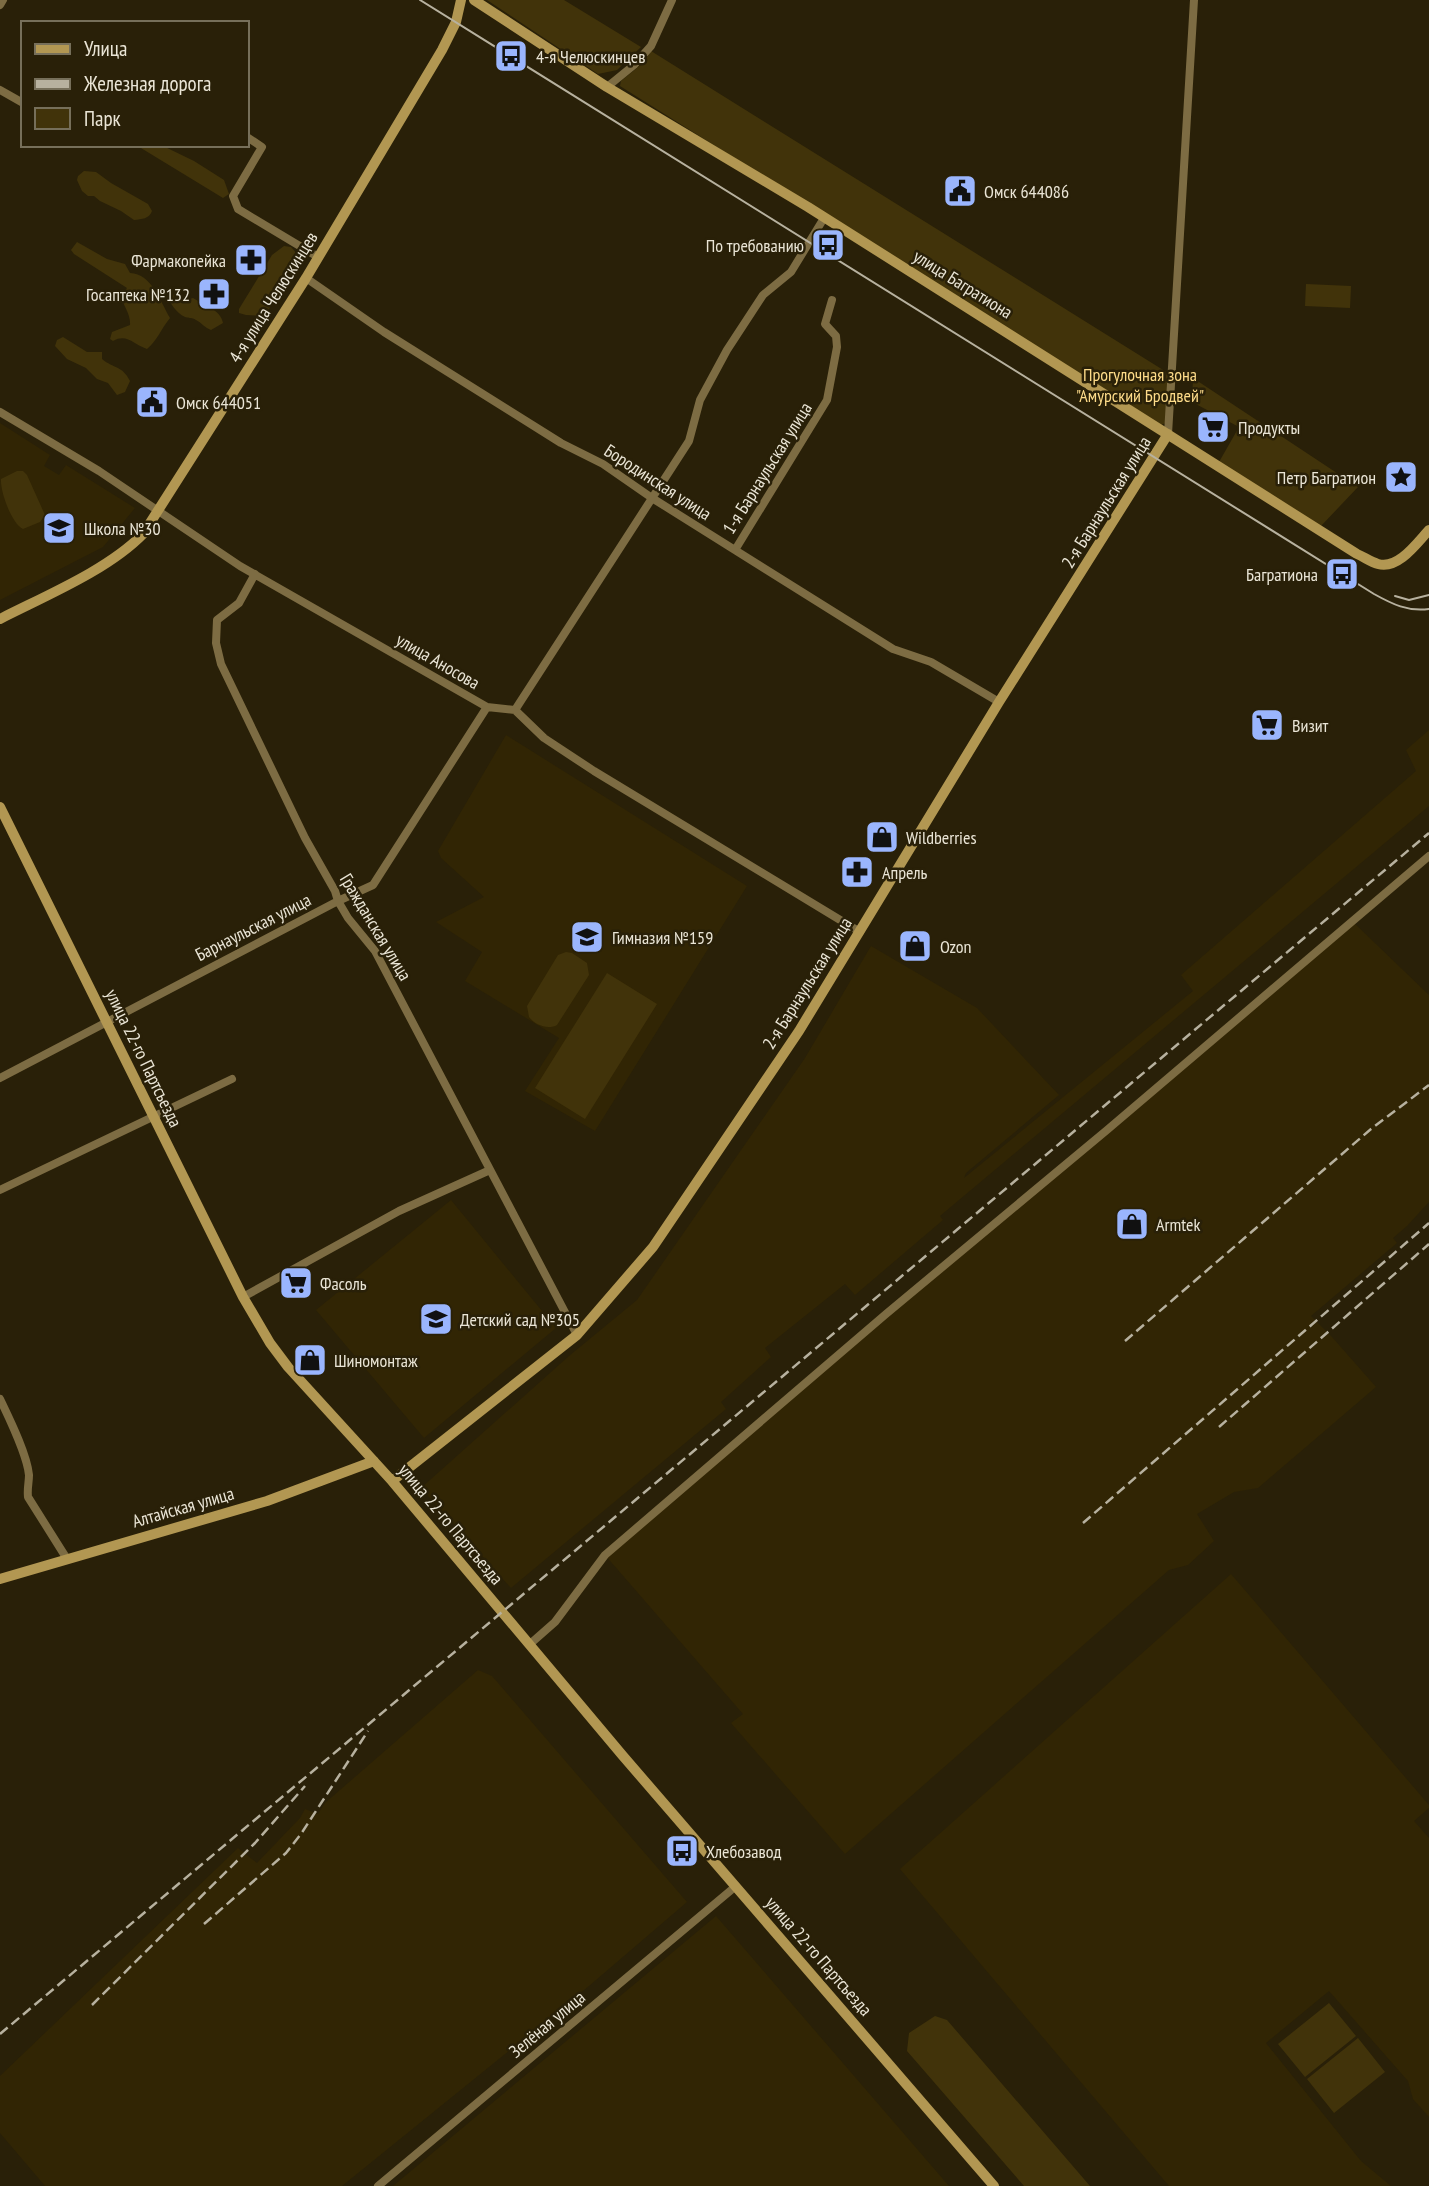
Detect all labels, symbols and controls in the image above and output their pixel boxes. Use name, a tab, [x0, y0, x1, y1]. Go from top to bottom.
legend	[21, 21, 248, 147]
text: Улица	[84, 35, 127, 62]
bus stop icon: 4-я Челюскинцев	[492, 37, 530, 75]
place label: 4-я Челюскинцев	[536, 45, 646, 68]
text: Железная дорога	[83, 70, 211, 97]
text: Парк	[84, 105, 121, 132]
public building icon: Омск 644086	[941, 172, 979, 210]
place label: Омск 644086	[984, 180, 1069, 203]
bus stop icon: По требованию	[809, 226, 847, 264]
street label: 4-я улица Челюскинцев	[223, 227, 323, 367]
place label: По требованию	[706, 234, 804, 257]
pharmacy icon: Фармакопейка	[232, 241, 270, 279]
street label: улица Багратиона	[909, 244, 1017, 324]
place label: Фармакопейка	[131, 249, 226, 272]
pharmacy icon: Госаптека №132	[195, 275, 233, 313]
place label: Госаптека №132	[86, 283, 190, 306]
park label: Прогулочная зона "Амурский Бродвей"	[1076, 363, 1204, 407]
public building icon: Омск 644051	[133, 383, 171, 421]
place label: Омск 644051	[176, 391, 261, 414]
street label: 1-я Барнаульская улица	[717, 398, 817, 538]
supermarket icon: Продукты	[1194, 408, 1232, 446]
place label: Продукты	[1238, 416, 1300, 439]
street label: 2-я Барнаульская улица	[1056, 432, 1156, 572]
street label: Бородинская улица	[600, 439, 716, 525]
place icon: Петр Багратион	[1382, 458, 1420, 496]
place label: Петр Багратион	[1277, 466, 1376, 489]
school or university icon: Школа №30	[40, 509, 78, 547]
place label: Школа №30	[84, 517, 161, 540]
bus stop icon: Багратиона	[1323, 555, 1361, 593]
place label: Багратиона	[1246, 563, 1318, 586]
street label: улица Аносова	[392, 628, 484, 694]
supermarket icon: Визит	[1248, 706, 1286, 744]
place label: Визит	[1292, 714, 1329, 737]
shop icon: Wildberries	[863, 818, 901, 856]
place label: Wildberries	[906, 826, 977, 849]
pharmacy icon: Апрель	[838, 853, 876, 891]
place label: Апрель	[882, 861, 928, 884]
street label: Гражданская улица	[335, 869, 417, 985]
street label: Барнаульская улица	[191, 888, 315, 966]
street label: 2-я Барнаульская улица	[757, 913, 857, 1053]
school or university icon: Гимназия №159	[568, 918, 606, 956]
place label: Гимназия №159	[612, 926, 713, 949]
shop icon: Ozon	[896, 927, 934, 965]
place label: Ozon	[940, 935, 972, 958]
street label: улица 22-го Партсъезда	[101, 985, 187, 1131]
shop icon: Armtek	[1113, 1205, 1151, 1243]
place label: Armtek	[1156, 1213, 1200, 1236]
supermarket icon: Фасоль	[277, 1264, 315, 1302]
place label: Фасоль	[320, 1272, 367, 1295]
school or university icon: Детский сад №305	[417, 1300, 455, 1338]
place label: Детский сад №305	[460, 1308, 580, 1331]
shop icon: Шиномонтаж	[291, 1341, 329, 1379]
place label: Шиномонтаж	[334, 1349, 418, 1372]
street label: улица 22-го Партсъезда	[394, 1459, 508, 1589]
street label: Алтайская улица	[129, 1482, 237, 1532]
bus stop icon: Хлебозавод	[663, 1832, 701, 1870]
place label: Хлебозавод	[706, 1840, 782, 1863]
street label: улица 22-го Партсъезда	[761, 1891, 877, 2021]
street label: Зелёная улица	[504, 1986, 590, 2062]

